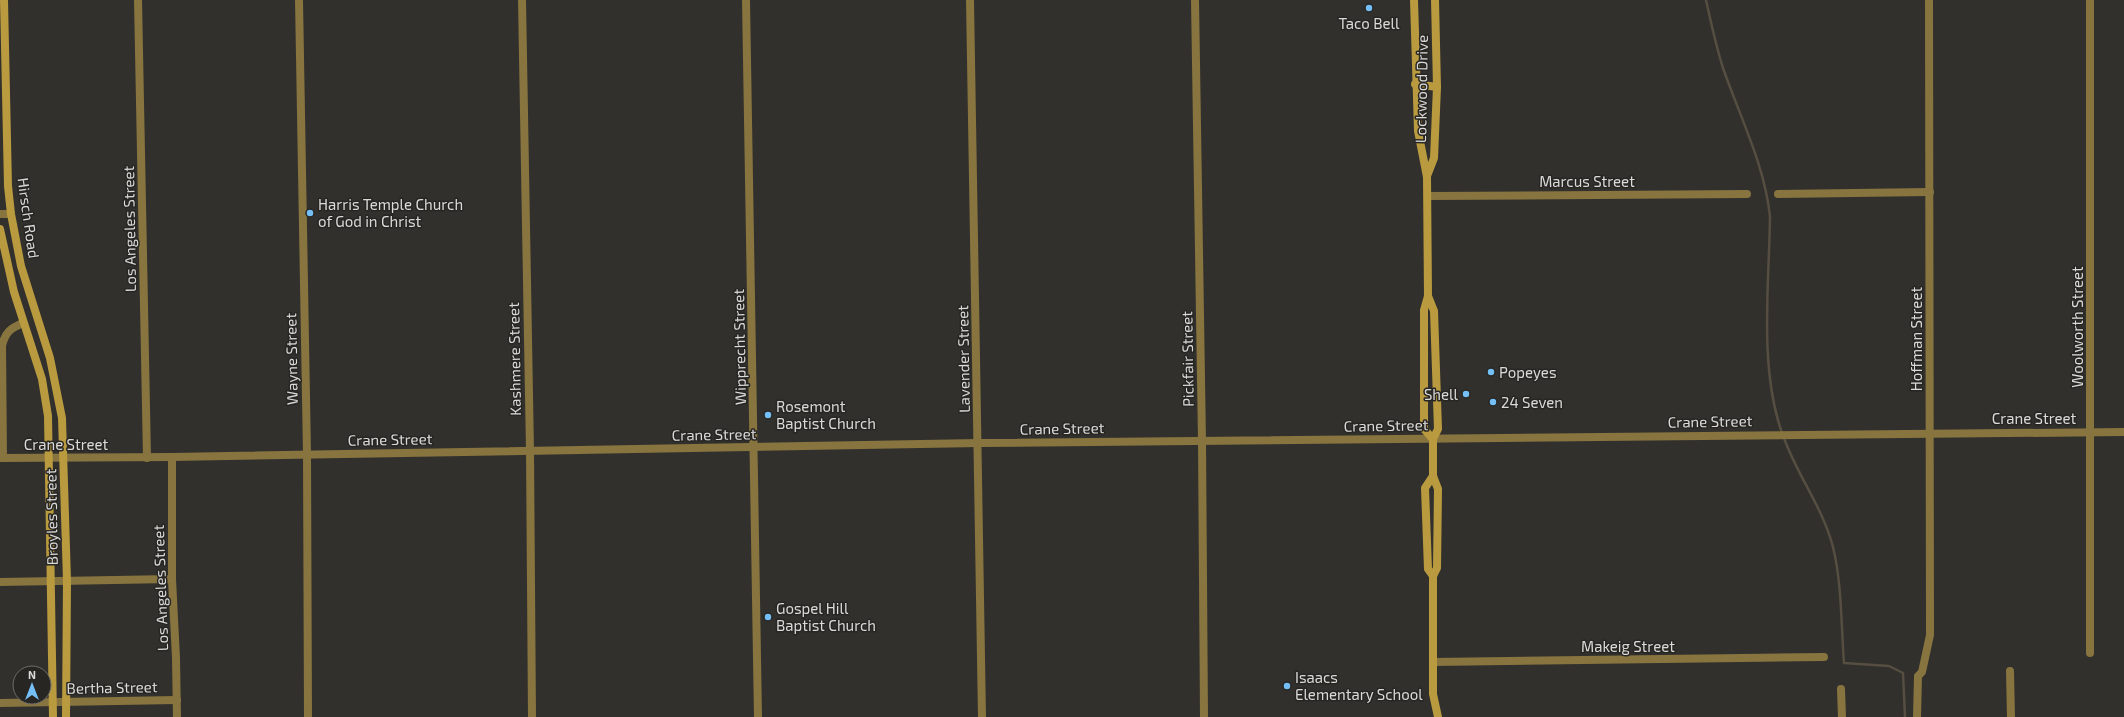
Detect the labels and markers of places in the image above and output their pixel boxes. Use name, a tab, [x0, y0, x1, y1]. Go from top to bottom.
marker: Taco Bell	[1364, 3, 1374, 13]
place label: Taco Bell	[1339, 14, 1400, 32]
place label: Harris Temple Church of God in Christ	[318, 195, 463, 230]
marker: Harris Temple Church of God in Christ	[305, 208, 315, 218]
place label: Popeyes	[1499, 363, 1557, 381]
marker: Popeyes	[1486, 367, 1496, 377]
place label: Shell	[1424, 385, 1459, 403]
marker: Shell	[1461, 389, 1471, 399]
place label: 24 Seven	[1501, 393, 1563, 411]
place label: Rosemont Baptist Church	[776, 397, 876, 432]
marker: 24 Seven	[1488, 397, 1498, 407]
marker: Rosemont Baptist Church	[763, 410, 773, 420]
place label: Gospel Hill Baptist Church	[776, 599, 876, 634]
marker: Gospel Hill Baptist Church	[763, 612, 773, 622]
place label: Isaacs Elementary School	[1295, 668, 1423, 703]
marker: Isaacs Elementary School	[1282, 681, 1292, 691]

